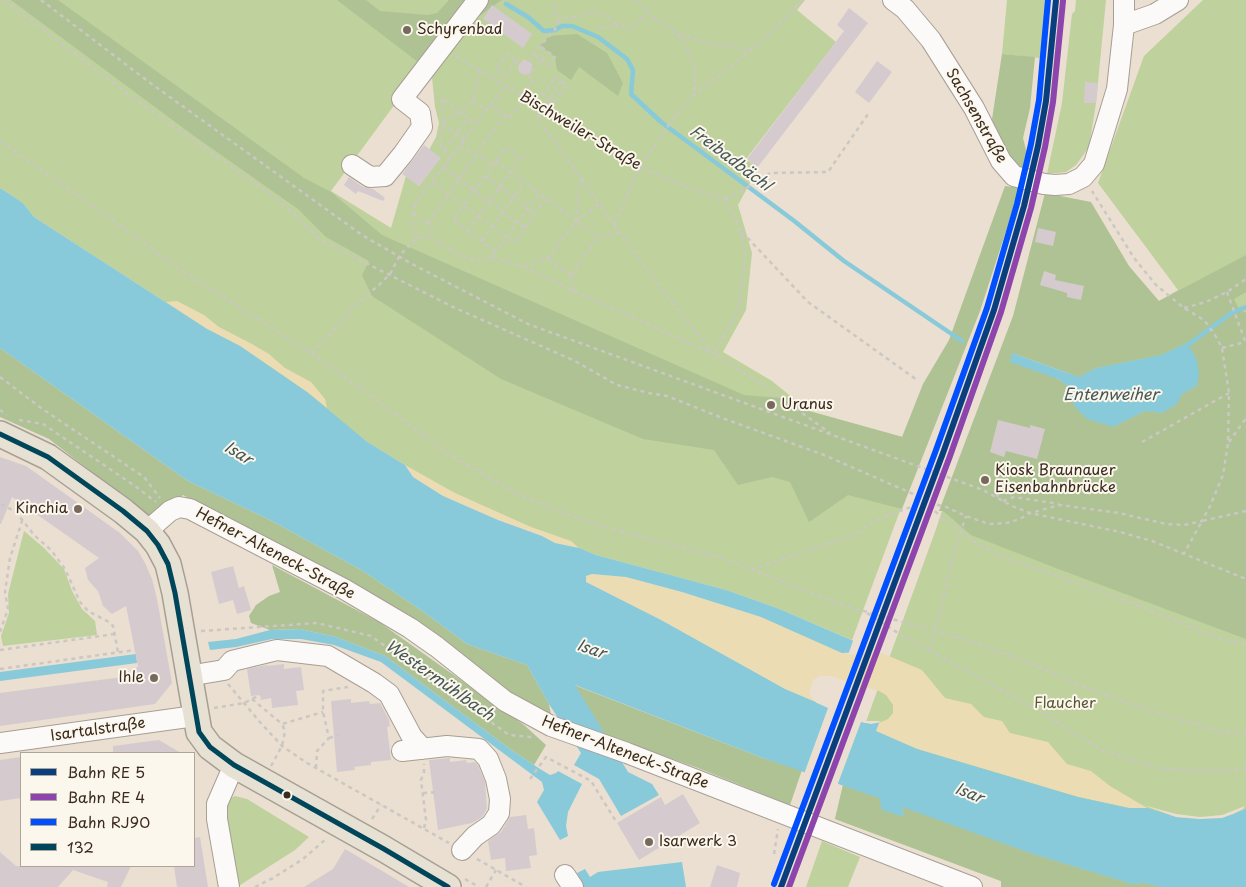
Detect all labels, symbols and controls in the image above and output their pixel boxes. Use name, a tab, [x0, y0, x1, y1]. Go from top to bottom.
place label: Schyrenbad	[417, 21, 503, 39]
marker: Schyrenbad	[401, 24, 413, 36]
street label: Sachsenstraße	[942, 65, 1010, 167]
street label: Bischweiler-Straße	[516, 88, 644, 174]
water label: Freibadbächl	[685, 122, 775, 196]
water label: Entenweiher	[1063, 386, 1159, 406]
place label: Uranus	[781, 396, 833, 414]
marker: Uranus	[765, 399, 777, 411]
water label: Isar	[221, 438, 255, 470]
place label: Kiosk Braunauer Eisenbahnbrücke	[995, 462, 1116, 497]
marker: Kiosk Braunauer Eisenbahnbrücke	[979, 474, 991, 486]
place label: Kinchia	[16, 500, 68, 518]
marker: Kinchia	[72, 503, 84, 515]
street label: Hefner-Alteneck-Straße	[192, 504, 358, 604]
water label: Isar	[574, 636, 608, 664]
water label: Westermühlbach	[381, 637, 497, 725]
place label: Ihle	[119, 669, 144, 687]
marker: Ihle	[148, 672, 160, 684]
park label: Flaucher	[1034, 695, 1096, 713]
street label: Hefner-Alteneck-Straße	[539, 713, 711, 793]
street label: Isartalstraße	[50, 714, 146, 746]
legend	[20, 752, 195, 867]
text: Bahn RE 5	[67, 760, 145, 783]
water label: Isar	[952, 780, 986, 808]
text: Bahn RE 4	[67, 785, 145, 808]
unlabelled marker	[282, 790, 292, 800]
text: Bahn RJ90	[67, 810, 150, 833]
place label: Isarwerk 3	[659, 833, 737, 851]
text: 132	[67, 835, 94, 858]
marker: Isarwerk 3	[643, 836, 655, 848]

